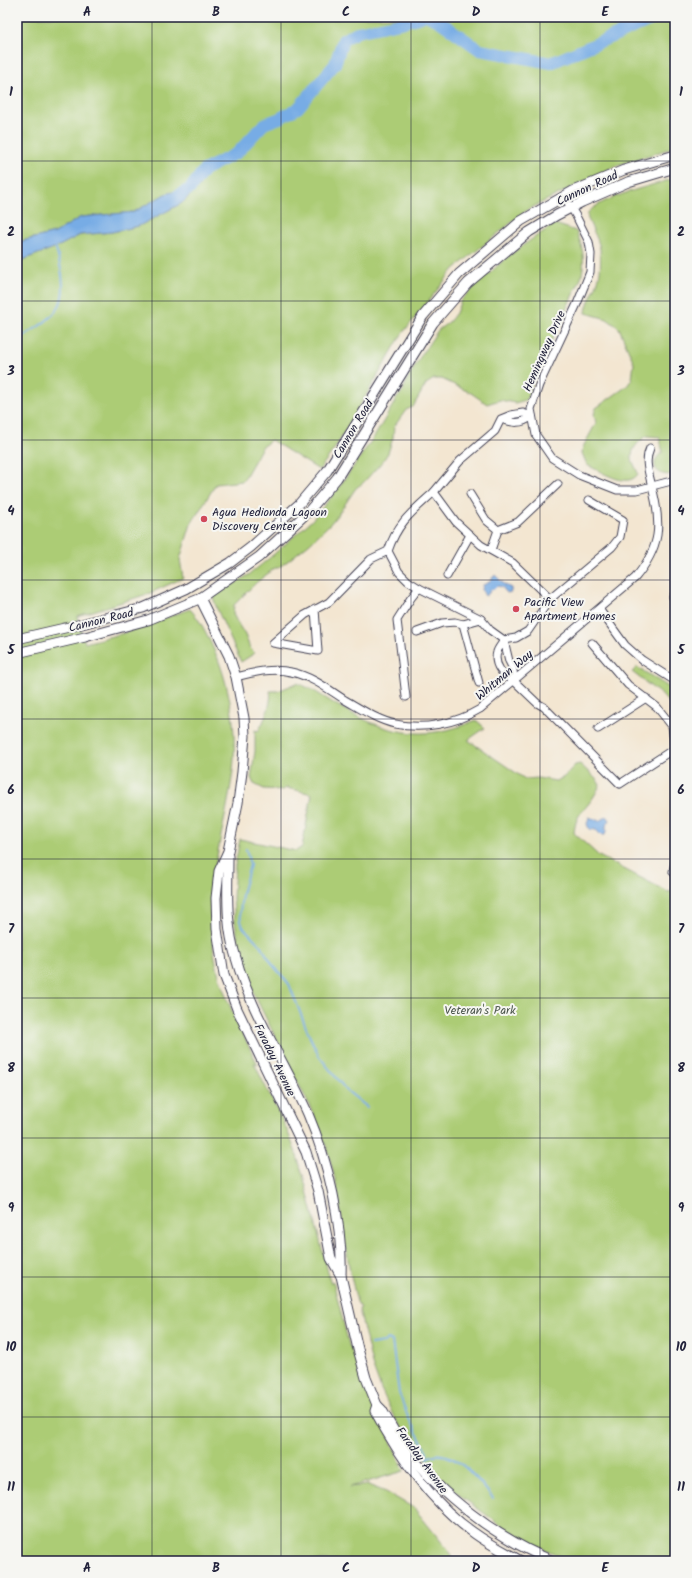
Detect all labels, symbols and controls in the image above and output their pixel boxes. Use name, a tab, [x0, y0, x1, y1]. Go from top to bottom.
text: A	[83, 2, 91, 23]
text: B	[212, 2, 220, 23]
text: C	[342, 2, 350, 23]
text: D	[472, 2, 481, 23]
text: E	[601, 2, 609, 23]
text: 1	[9, 82, 13, 103]
text: 1	[679, 82, 683, 103]
street label: Cannon Road	[553, 165, 622, 211]
text: 2	[7, 222, 15, 243]
text: 2	[677, 222, 685, 243]
street label: Hemingway Drive	[518, 307, 571, 395]
text: 3	[6, 361, 15, 382]
text: 3	[676, 361, 685, 382]
street label: Cannon Road	[328, 395, 379, 463]
text: 4	[7, 501, 15, 522]
text: 4	[677, 501, 685, 522]
place label: Agua Hedionda Lagoon Discovery Center	[212, 503, 327, 536]
marker: Agua Hedionda Lagoon Discovery Center	[199, 514, 209, 524]
place label: Pacific View Apartment Homes	[524, 593, 616, 626]
street label: Cannon Road	[67, 603, 137, 638]
marker: Pacific View Apartment Homes	[511, 604, 521, 614]
text: 5	[7, 640, 16, 661]
text: 5	[677, 640, 686, 661]
street label: Whitman Way	[471, 645, 538, 705]
text: 6	[7, 780, 15, 801]
text: 6	[677, 780, 685, 801]
text: 7	[8, 919, 15, 940]
text: 7	[678, 919, 685, 940]
park label: Veteran's Park	[444, 1001, 516, 1020]
street label: Faraday Avenue	[249, 1021, 301, 1100]
text: 8	[7, 1058, 15, 1079]
text: 8	[677, 1058, 685, 1079]
text: 9	[8, 1198, 15, 1219]
text: 9	[678, 1198, 685, 1219]
text: 10	[6, 1337, 17, 1358]
text: 10	[676, 1337, 687, 1358]
street label: Faraday Avenue	[391, 1423, 453, 1498]
text: 11	[7, 1477, 15, 1498]
text: 11	[677, 1477, 685, 1498]
text: A	[83, 1558, 91, 1578]
text: B	[212, 1558, 220, 1578]
text: C	[342, 1558, 350, 1578]
text: D	[472, 1558, 481, 1578]
text: E	[601, 1558, 609, 1578]

